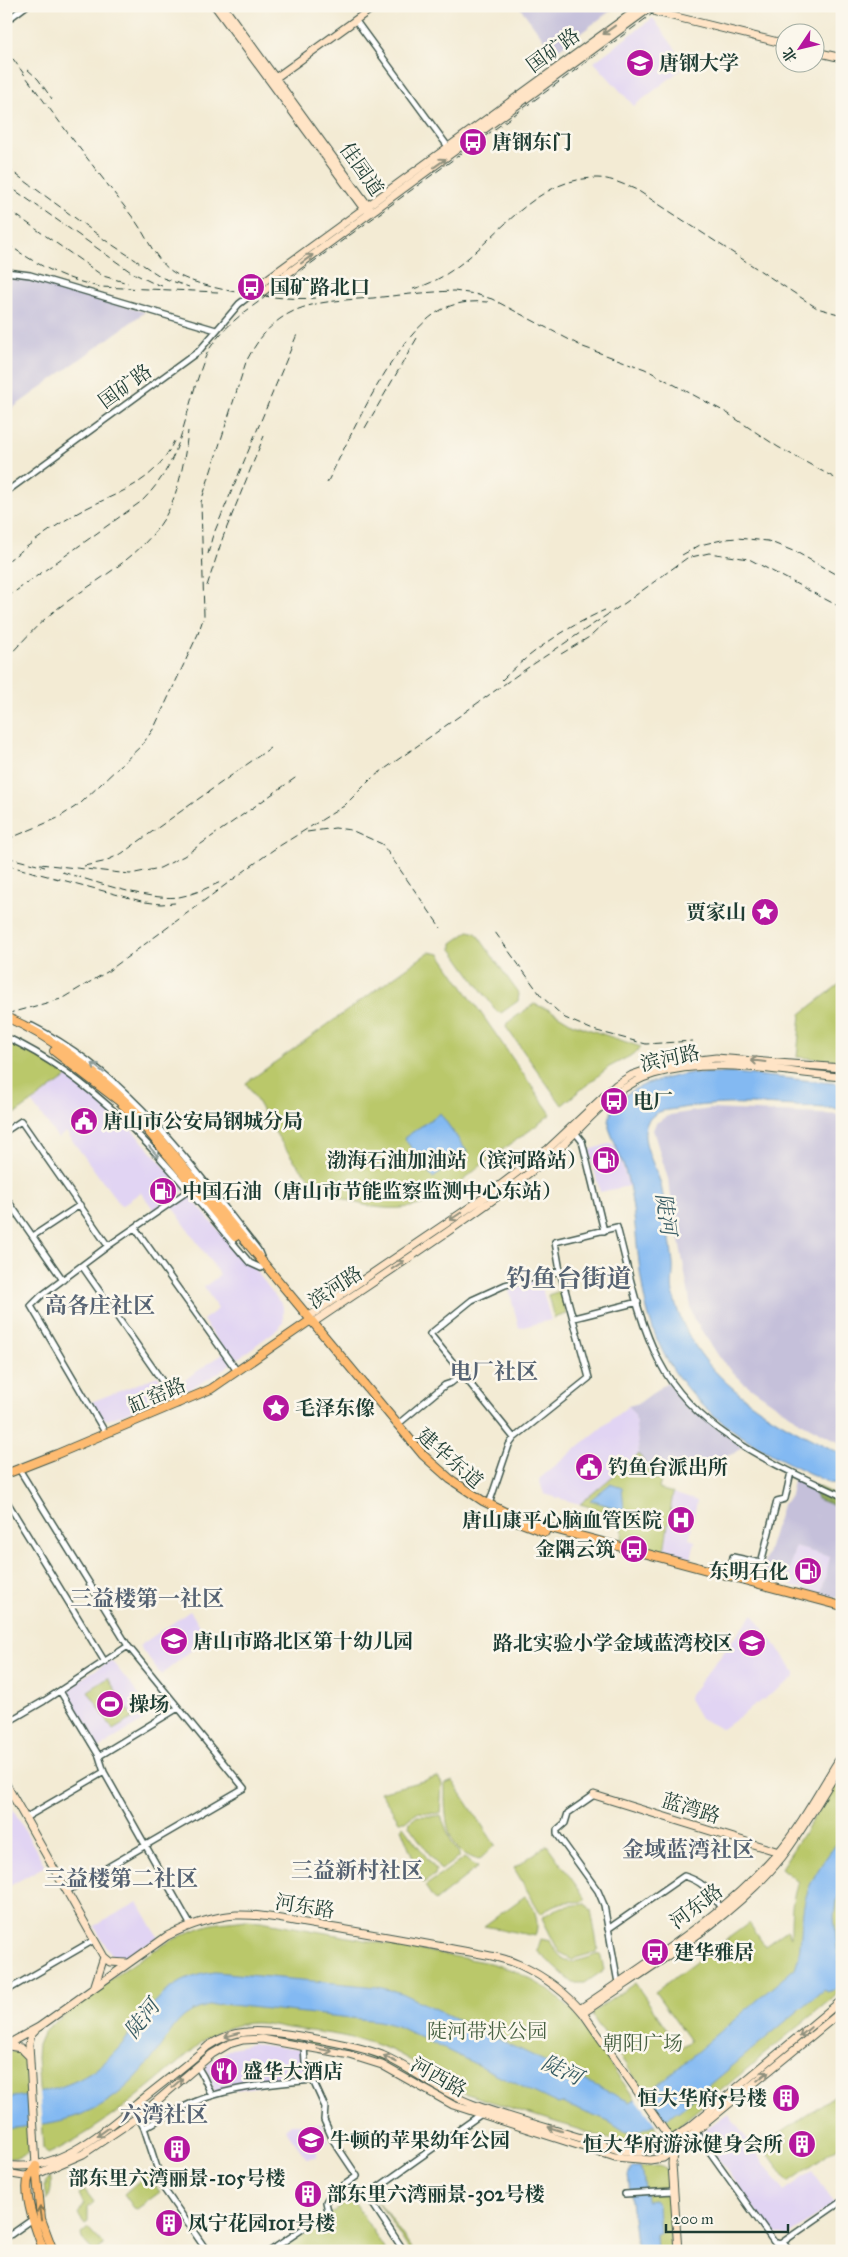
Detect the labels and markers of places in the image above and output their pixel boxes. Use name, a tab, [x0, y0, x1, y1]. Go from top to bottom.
school or university icon: 唐钢大学	[625, 48, 655, 78]
place label: 唐钢大学	[659, 51, 739, 75]
bus stop icon: 唐钢东门	[458, 127, 488, 157]
place label: 唐钢东门	[492, 130, 572, 154]
bus stop icon: 国矿路北口	[236, 272, 266, 302]
place label: 国矿路北口	[270, 275, 370, 299]
place icon: 贾家山	[750, 897, 780, 927]
place label: 贾家山	[686, 900, 746, 924]
bus stop icon: 电厂	[599, 1086, 629, 1116]
place label: 电厂	[633, 1089, 673, 1113]
public building icon: 唐山市公安局钢城分局	[69, 1106, 99, 1136]
place label: 唐山市公安局钢城分局	[103, 1109, 303, 1133]
fuel station icon: 渤海石油加油站（滨河路站）	[591, 1145, 621, 1175]
place label: 渤海石油加油站（滨河路站）	[327, 1148, 587, 1172]
fuel station icon: 中国石油（唐山市节能监察监测中心东站）	[148, 1176, 178, 1206]
place label: 中国石油（唐山市节能监察监测中心东站）	[182, 1179, 562, 1203]
place icon: 毛泽东像	[261, 1393, 291, 1423]
place label: 毛泽东像	[295, 1396, 375, 1420]
public building icon: 钓鱼台派出所	[574, 1452, 604, 1482]
place label: 钓鱼台派出所	[608, 1455, 728, 1479]
hospital icon: 唐山康平心脑血管医院	[666, 1505, 696, 1535]
place label: 唐山康平心脑血管医院	[462, 1508, 662, 1532]
bus stop icon: 金隅云筑	[619, 1534, 649, 1564]
place label: 金隅云筑	[535, 1537, 615, 1561]
fuel station icon: 东明石化	[793, 1556, 823, 1586]
place label: 东明石化	[709, 1559, 789, 1583]
school or university icon: 唐山市路北区第十幼儿园	[159, 1626, 189, 1656]
school or university icon: 路北实验小学金域蓝湾校区	[737, 1628, 767, 1658]
place label: 唐山市路北区第十幼儿园	[193, 1629, 413, 1653]
place label: 路北实验小学金域蓝湾校区	[493, 1631, 733, 1655]
sports icon: 操场	[95, 1689, 125, 1719]
place label: 操场	[129, 1692, 169, 1716]
bus stop icon: 建华雅居	[640, 1937, 670, 1967]
place label: 建华雅居	[674, 1940, 754, 1964]
restaurant icon: 盛华大酒店	[209, 2056, 239, 2086]
place label: 盛华大酒店	[243, 2059, 343, 2083]
building icon: 恒大华府5号楼	[771, 2083, 801, 2113]
place label: 恒大华府5号楼	[638, 2086, 767, 2110]
school or university icon: 牛顿的苹果幼年公园	[296, 2125, 326, 2155]
place label: 牛顿的苹果幼年公园	[330, 2128, 510, 2152]
building icon: 恒大华府游泳健身会所	[787, 2129, 817, 2159]
place label: 恒大华府游泳健身会所	[583, 2132, 783, 2156]
building icon: 部东里六湾丽景-105号楼	[162, 2134, 192, 2164]
place label: 部东里六湾丽景-105号楼	[69, 2166, 285, 2190]
building icon: 部东里六湾丽景-302号楼	[293, 2179, 323, 2209]
place label: 部东里六湾丽景-302号楼	[327, 2182, 545, 2207]
building icon: 凤宁花园101号楼	[154, 2208, 184, 2238]
place label: 凤宁花园101号楼	[188, 2211, 335, 2235]

